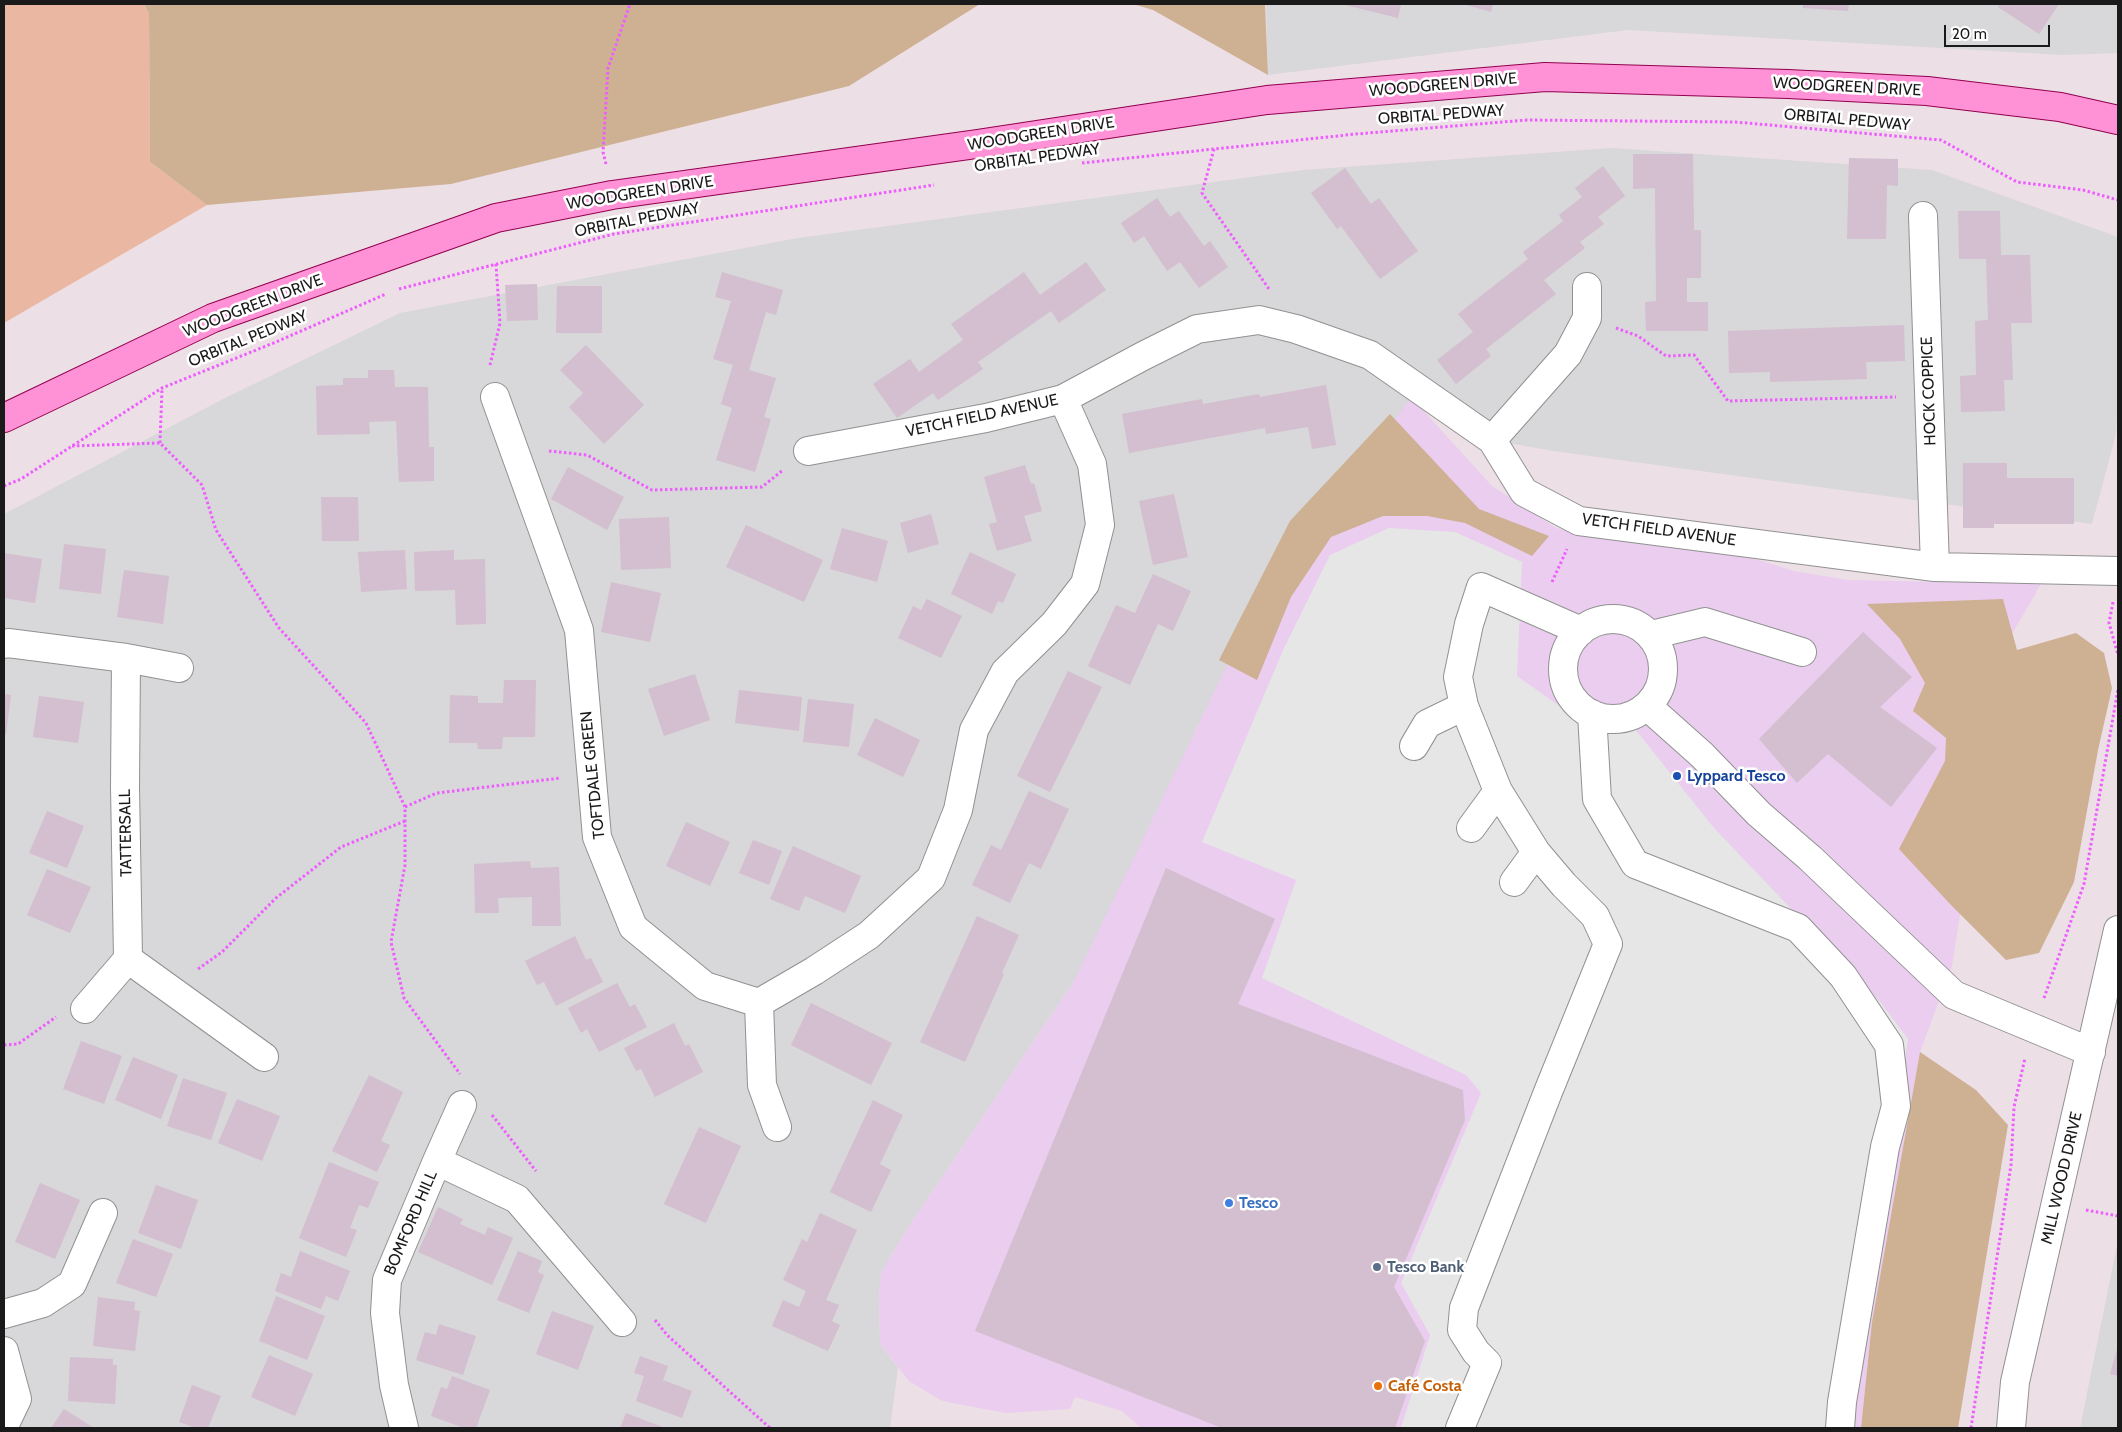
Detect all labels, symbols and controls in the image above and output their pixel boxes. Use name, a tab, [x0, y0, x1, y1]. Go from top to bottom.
scale bar	[1947, 15, 2053, 47]
text: 20 m	[1952, 25, 1987, 43]
street label: WOODGREEN DRIVE	[1368, 69, 1518, 101]
street label: WOODGREEN DRIVE	[1772, 74, 1922, 100]
street label: ORBITAL PEDWAY	[1377, 101, 1505, 129]
street label: ORBITAL PEDWAY	[1783, 105, 1911, 135]
street label: WOODGREEN DRIVE	[966, 113, 1116, 155]
street label: ORBITAL PEDWAY	[973, 140, 1101, 176]
street label: WOODGREEN DRIVE	[565, 172, 715, 214]
street label: ORBITAL PEDWAY	[573, 198, 701, 242]
street label: WOODGREEN DRIVE	[180, 270, 326, 342]
street label: ORBITAL PEDWAY	[186, 306, 310, 372]
street label: HOCK COPPICE	[1918, 336, 1940, 446]
street label: VETCH FIELD AVENUE	[904, 390, 1060, 442]
street label: VETCH FIELD AVENUE	[1581, 510, 1737, 550]
street label: TOFTDALE GREEN	[577, 710, 609, 840]
place label: Lyppard Tesco	[1687, 766, 1786, 786]
marker: Lyppard Tesco	[1671, 770, 1683, 782]
street label: TATTERSALL	[116, 789, 136, 877]
street label: MILL WOOD DRIVE	[2037, 1110, 2087, 1246]
street label: BOMFORD HILL	[380, 1168, 442, 1278]
place label: Tesco	[1239, 1193, 1278, 1213]
marker: Tesco	[1223, 1197, 1235, 1209]
place label: Tesco Bank	[1387, 1257, 1464, 1277]
marker: Tesco Bank	[1371, 1261, 1383, 1273]
place label: Café Costa	[1388, 1376, 1462, 1396]
marker: Café Costa	[1372, 1380, 1384, 1392]

